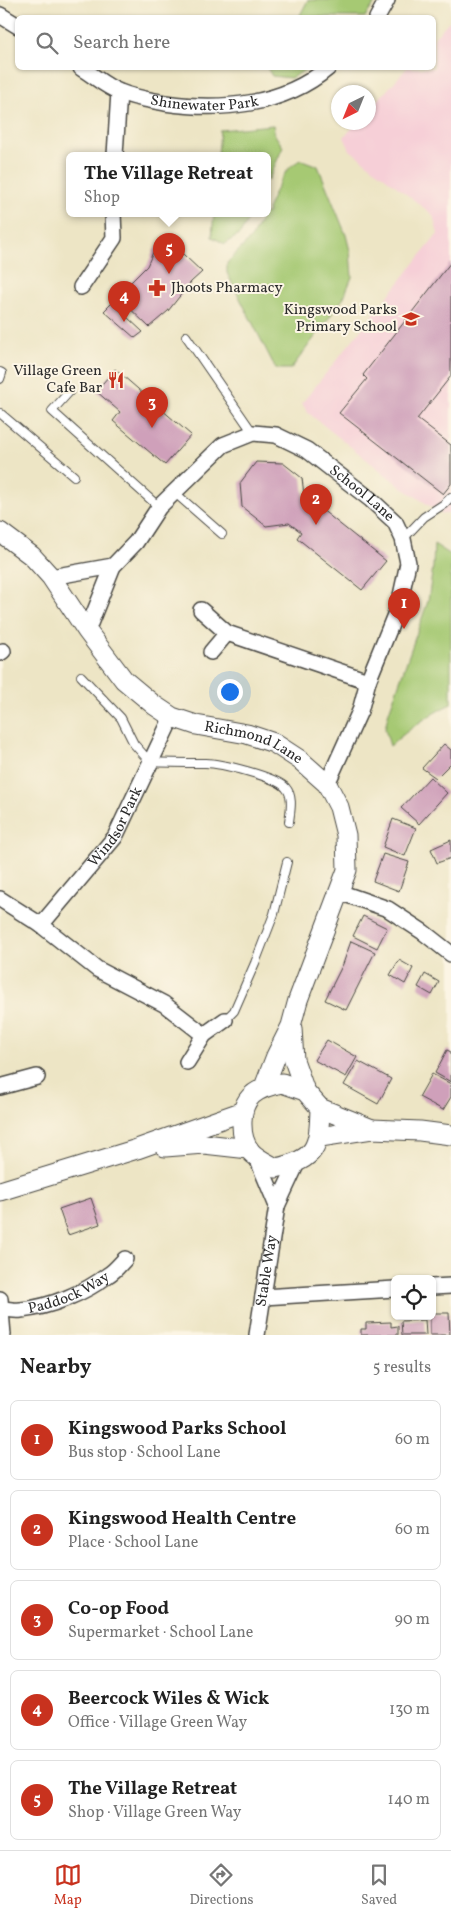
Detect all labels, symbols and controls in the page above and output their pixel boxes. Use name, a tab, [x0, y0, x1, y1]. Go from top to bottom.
search box	[15, 15, 436, 70]
icon: search	[33, 29, 61, 57]
text: Search here	[73, 30, 170, 56]
north arrow	[331, 85, 376, 130]
street label: Shinewater Park	[149, 90, 261, 117]
popup	[66, 152, 271, 217]
text: The Village Retreat	[84, 161, 253, 187]
text: Shop	[84, 187, 120, 209]
pin: 5	[153, 233, 185, 274]
pharmacy icon: Jhoots Pharmacy	[147, 278, 167, 298]
place label: Jhoots Pharmacy	[171, 278, 283, 299]
pin: 4	[108, 281, 140, 322]
place label: Kingswood Parks Primary School	[284, 300, 397, 338]
school or university icon: Kingswood Parks Primary School	[401, 309, 421, 329]
place label: Village Green Cafe Bar	[13, 361, 102, 399]
restaurant icon: Village Green Cafe Bar	[106, 370, 126, 390]
pin: 3	[136, 387, 168, 428]
street label: School Lane	[325, 460, 399, 527]
pin: 2	[300, 484, 332, 525]
pin: 1	[388, 588, 420, 629]
your location	[217, 679, 243, 705]
street label: Richmond Lane	[203, 716, 307, 769]
street label: Windsor Park	[83, 783, 148, 872]
street label: Stable Way	[251, 1233, 283, 1308]
street label: Paddock Way	[26, 1267, 114, 1319]
map controls	[391, 1275, 436, 1320]
button: locate	[391, 1275, 436, 1320]
text: Nearby	[20, 1353, 91, 1382]
text: 5 results	[373, 1357, 431, 1379]
text: Kingswood Parks School	[68, 1416, 287, 1442]
text: 1	[34, 1429, 40, 1451]
text: 60 m	[395, 1429, 430, 1451]
text: Bus stop · School Lane	[68, 1442, 221, 1464]
text: Kingswood Health Centre	[68, 1506, 296, 1532]
text: 2	[33, 1519, 41, 1541]
text: 60 m	[395, 1519, 430, 1541]
text: Place · School Lane	[68, 1532, 198, 1554]
text: Co-op Food	[68, 1596, 169, 1622]
text: 3	[33, 1609, 41, 1631]
text: 90 m	[394, 1609, 430, 1631]
text: Supermarket · School Lane	[68, 1622, 253, 1644]
text: Beercock Wiles & Wick	[68, 1686, 269, 1712]
text: 4	[32, 1699, 42, 1721]
text: 130 m	[389, 1699, 430, 1721]
text: Office · Village Green Way	[68, 1712, 247, 1734]
text: The Village Retreat	[68, 1776, 237, 1802]
text: 5	[33, 1789, 41, 1811]
text: 140 m	[388, 1789, 430, 1811]
text: Shop · Village Green Way	[68, 1802, 242, 1824]
tab: Map	[54, 1861, 82, 1910]
tab: Directions	[189, 1861, 254, 1910]
tab: Saved	[361, 1861, 397, 1910]

